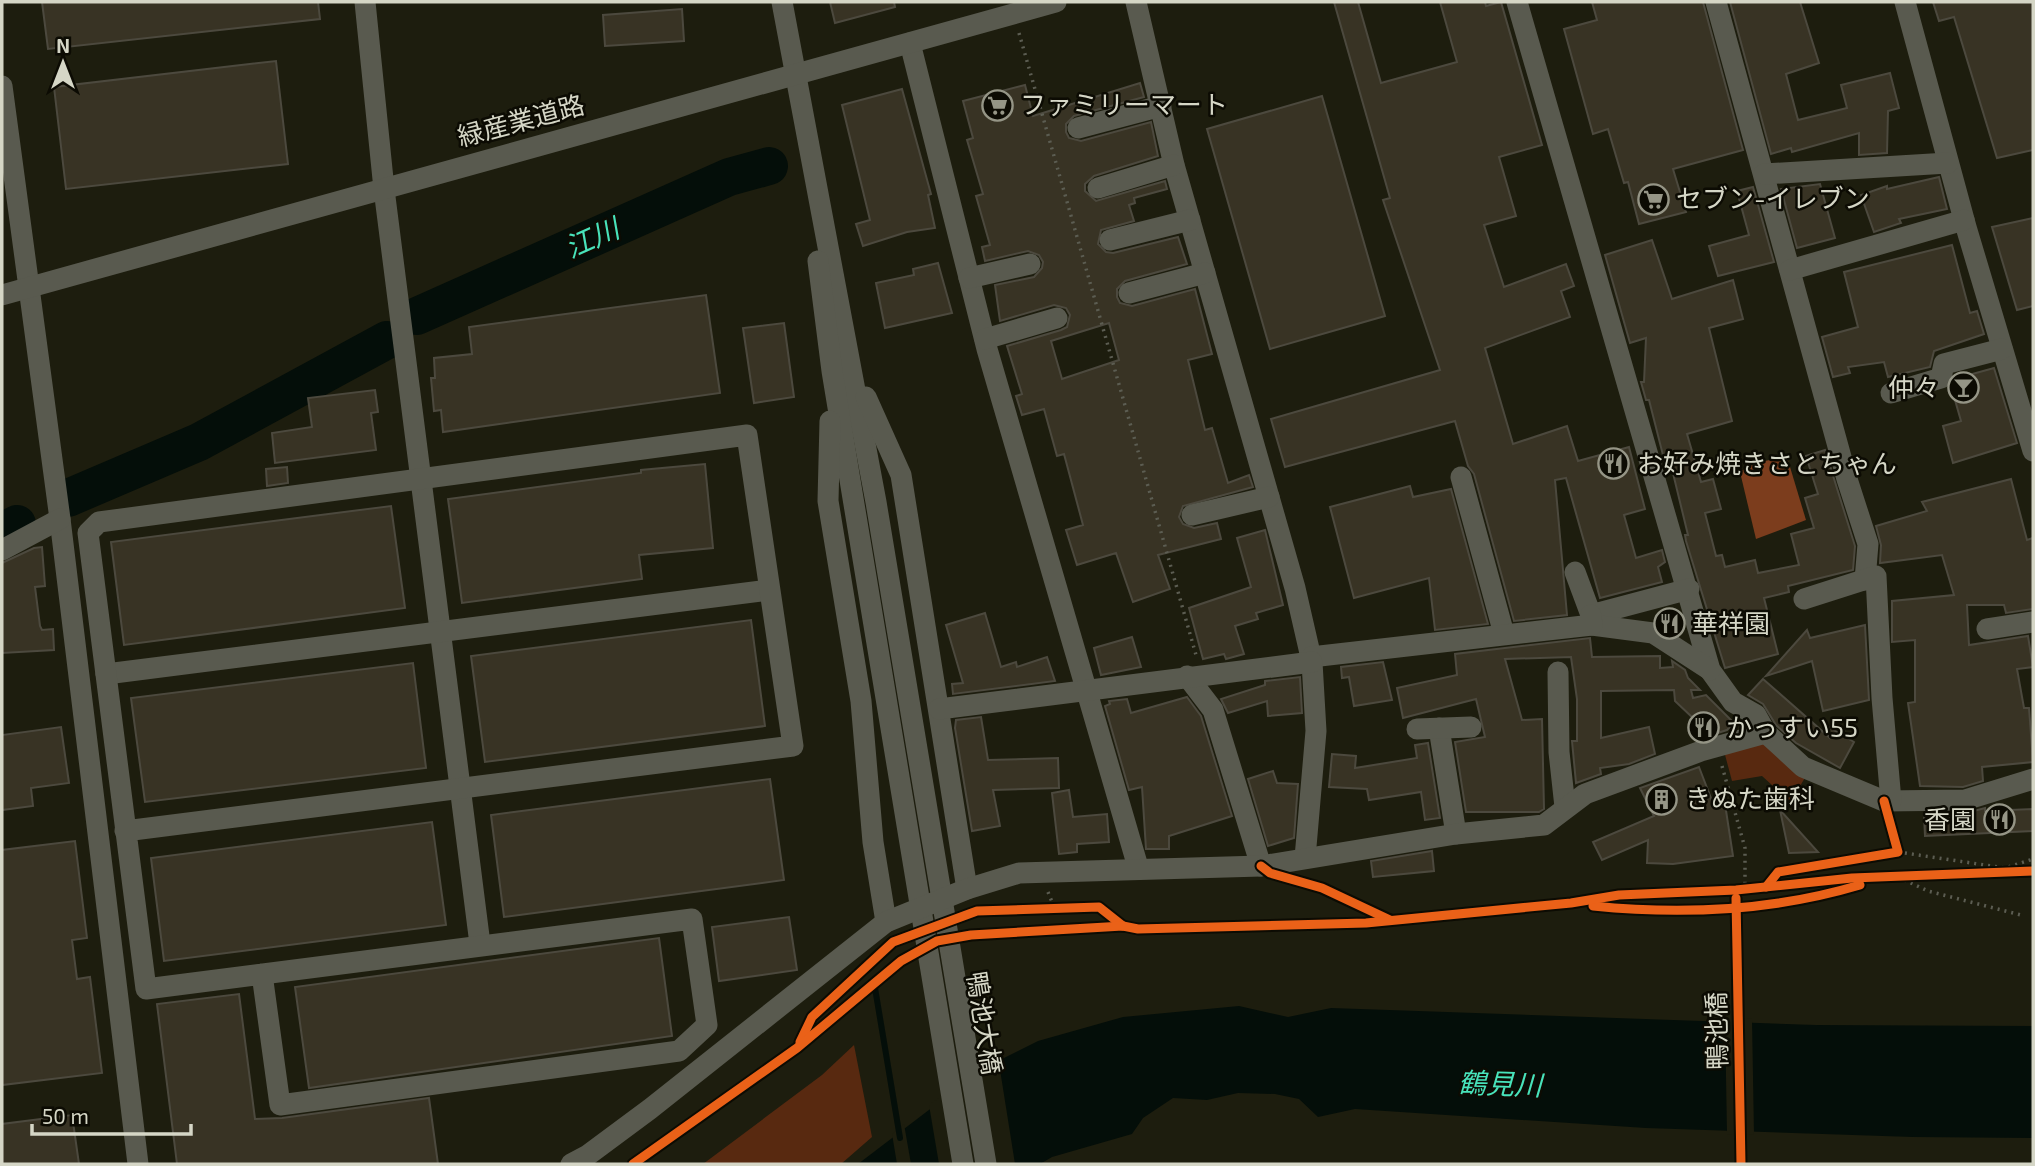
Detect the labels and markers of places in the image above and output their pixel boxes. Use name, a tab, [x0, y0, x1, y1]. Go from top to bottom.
supermarket icon: ファミリーマート	[980, 88, 1014, 122]
place label: ファミリーマート	[1020, 88, 1228, 119]
supermarket icon: セブン-イレブン	[1636, 182, 1670, 216]
place label: セブン-イレブン	[1676, 182, 1870, 213]
place label: 仲々	[1888, 371, 1940, 402]
bar icon: 仲々	[1946, 371, 1980, 405]
restaurant icon: お好み焼きさとちゃん	[1597, 447, 1631, 481]
place label: お好み焼きさとちゃん	[1637, 447, 1897, 478]
restaurant icon: 華祥園	[1652, 607, 1686, 641]
place label: 華祥園	[1692, 607, 1770, 638]
restaurant icon: かっすい55	[1686, 711, 1720, 745]
place label: かっすい55	[1726, 711, 1858, 742]
building icon: きぬた歯科	[1645, 782, 1679, 816]
place label: きぬた歯科	[1685, 782, 1815, 813]
place label: 香園	[1924, 803, 1976, 834]
restaurant icon: 香園	[1982, 803, 2016, 837]

